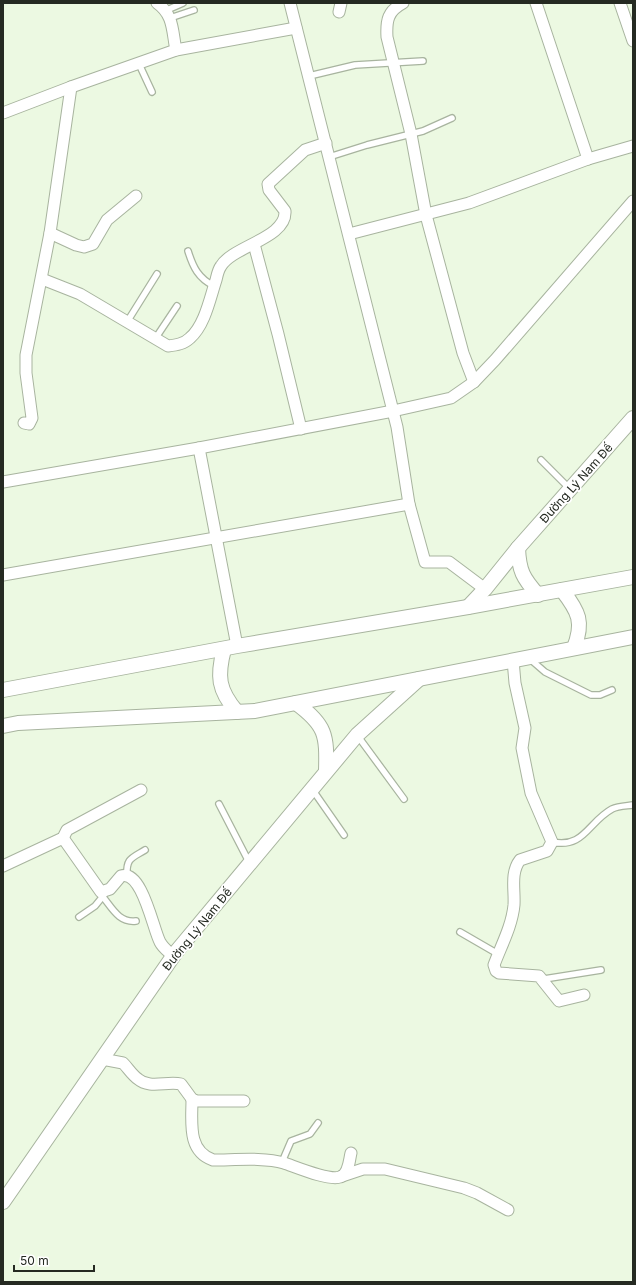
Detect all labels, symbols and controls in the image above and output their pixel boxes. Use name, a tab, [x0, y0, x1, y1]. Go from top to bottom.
street label: Đường Lý Nam Đế	[536, 440, 616, 526]
street label: Đường Lý Nam Đế	[159, 885, 235, 973]
scale bar	[14, 1247, 94, 1273]
text: 50 m	[20, 1253, 49, 1268]

